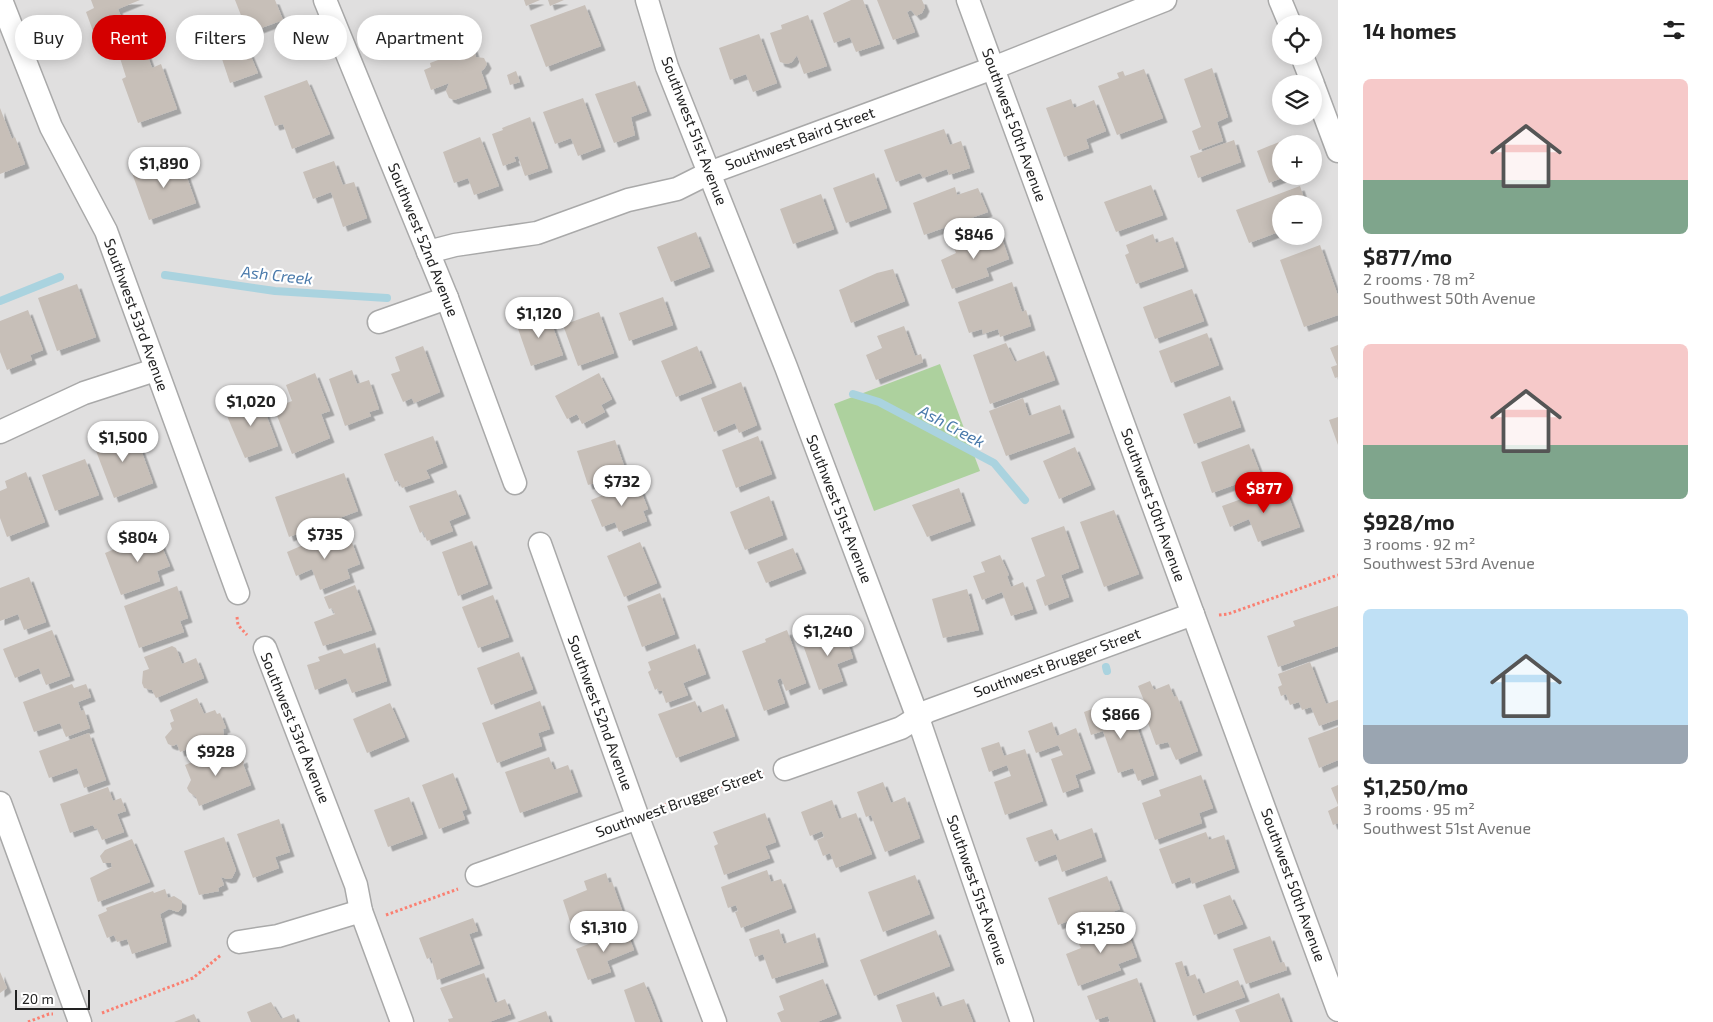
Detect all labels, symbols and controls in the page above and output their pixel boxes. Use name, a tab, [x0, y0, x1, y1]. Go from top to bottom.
chip: Buy	[15, 15, 82, 60]
chip: Rent	[92, 15, 166, 60]
chip: Filters	[176, 15, 264, 60]
chip: New	[274, 15, 347, 60]
chip: Apartment	[357, 15, 482, 60]
map controls	[1272, 15, 1322, 245]
button: locate	[1272, 15, 1322, 65]
icon: filters	[1660, 16, 1688, 44]
text: 14 homes	[1363, 18, 1457, 43]
street label: Southwest 50th Avenue	[979, 46, 1051, 204]
street label: Southwest 51st Avenue	[658, 54, 732, 207]
button: layers	[1272, 75, 1322, 125]
street label: Southwest Baird Street	[722, 103, 877, 173]
icon: home	[1481, 111, 1571, 201]
button: +	[1272, 135, 1322, 185]
pin: $1,890	[123, 146, 205, 189]
text: $1,890	[139, 153, 189, 172]
street label: Southwest 52nd Avenue	[385, 160, 463, 319]
button: −	[1272, 195, 1322, 245]
pin: $846	[944, 218, 1004, 260]
text: $846	[955, 224, 993, 243]
street label: Southwest 53rd Avenue	[101, 236, 173, 393]
text: $877/mo	[1363, 244, 1452, 269]
water label: Ash Creek	[239, 261, 314, 288]
text: 2 rooms · 78 m²	[1363, 269, 1475, 288]
text: Southwest 50th Avenue	[1363, 288, 1536, 307]
pin: $1,120	[498, 296, 580, 339]
text: $1,120	[516, 303, 562, 322]
icon: home	[1481, 376, 1571, 466]
pin: $1,020	[210, 384, 292, 427]
text: $1,020	[226, 391, 276, 410]
water label: Ash Creek	[915, 400, 988, 451]
pin: $1,500	[82, 420, 164, 463]
street label: Southwest 50th Avenue	[1118, 426, 1190, 584]
text: $1,500	[98, 427, 148, 446]
street label: Southwest 51st Avenue	[803, 432, 877, 585]
pin: $732	[592, 464, 652, 507]
text: $732	[604, 471, 640, 490]
pin: $877	[1234, 472, 1294, 514]
text: $877	[1246, 478, 1282, 497]
text: $928/mo	[1363, 509, 1455, 534]
pin: $735	[295, 518, 355, 560]
pin: $804	[108, 520, 168, 563]
text: $735	[307, 524, 343, 543]
text: $804	[118, 527, 158, 546]
text: 3 rooms · 92 m²	[1363, 534, 1475, 553]
text: Southwest 53rd Avenue	[1363, 553, 1535, 572]
pin: $1,240	[787, 614, 869, 657]
text: $1,240	[803, 621, 853, 640]
street label: Southwest Brugger Street	[971, 623, 1143, 701]
street label: Southwest 52nd Avenue	[564, 633, 637, 793]
icon: home	[1481, 641, 1571, 731]
street label: Southwest 53rd Avenue	[257, 650, 334, 806]
pin: $866	[1091, 698, 1151, 740]
text: $866	[1102, 704, 1140, 723]
pin: $928	[186, 734, 246, 777]
text: $928	[197, 741, 235, 760]
street label: Southwest Brugger Street	[593, 763, 765, 841]
text: $1,250/mo	[1363, 774, 1468, 799]
text: 3 rooms · 95 m²	[1363, 799, 1475, 818]
street label: Southwest 50th Avenue	[1258, 806, 1330, 964]
street label: Southwest 51st Avenue	[944, 812, 1012, 967]
text: Southwest 51st Avenue	[1363, 818, 1531, 837]
pin: $1,310	[563, 910, 645, 953]
pin: $1,250	[1060, 912, 1142, 954]
text: $1,310	[581, 917, 627, 936]
text: $1,250	[1077, 918, 1125, 937]
scale bar	[15, 987, 90, 1010]
text: 20 m	[22, 990, 54, 1007]

